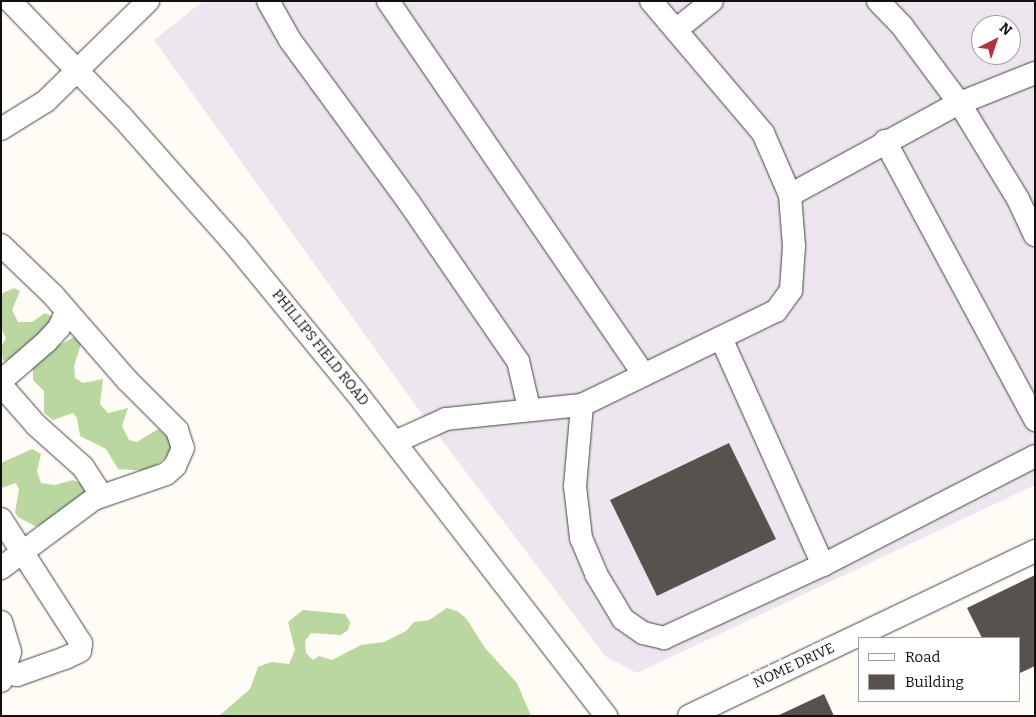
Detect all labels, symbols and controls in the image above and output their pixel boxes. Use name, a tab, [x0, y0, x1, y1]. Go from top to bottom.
north arrow	[971, 15, 1021, 65]
text: N	[996, 19, 1015, 39]
street label: PHILLIPS FIELD ROAD	[268, 287, 372, 409]
legend	[858, 637, 1021, 702]
street label: NOME DRIVE	[751, 640, 837, 692]
text: Road	[905, 648, 940, 666]
text: Building	[905, 673, 964, 691]

